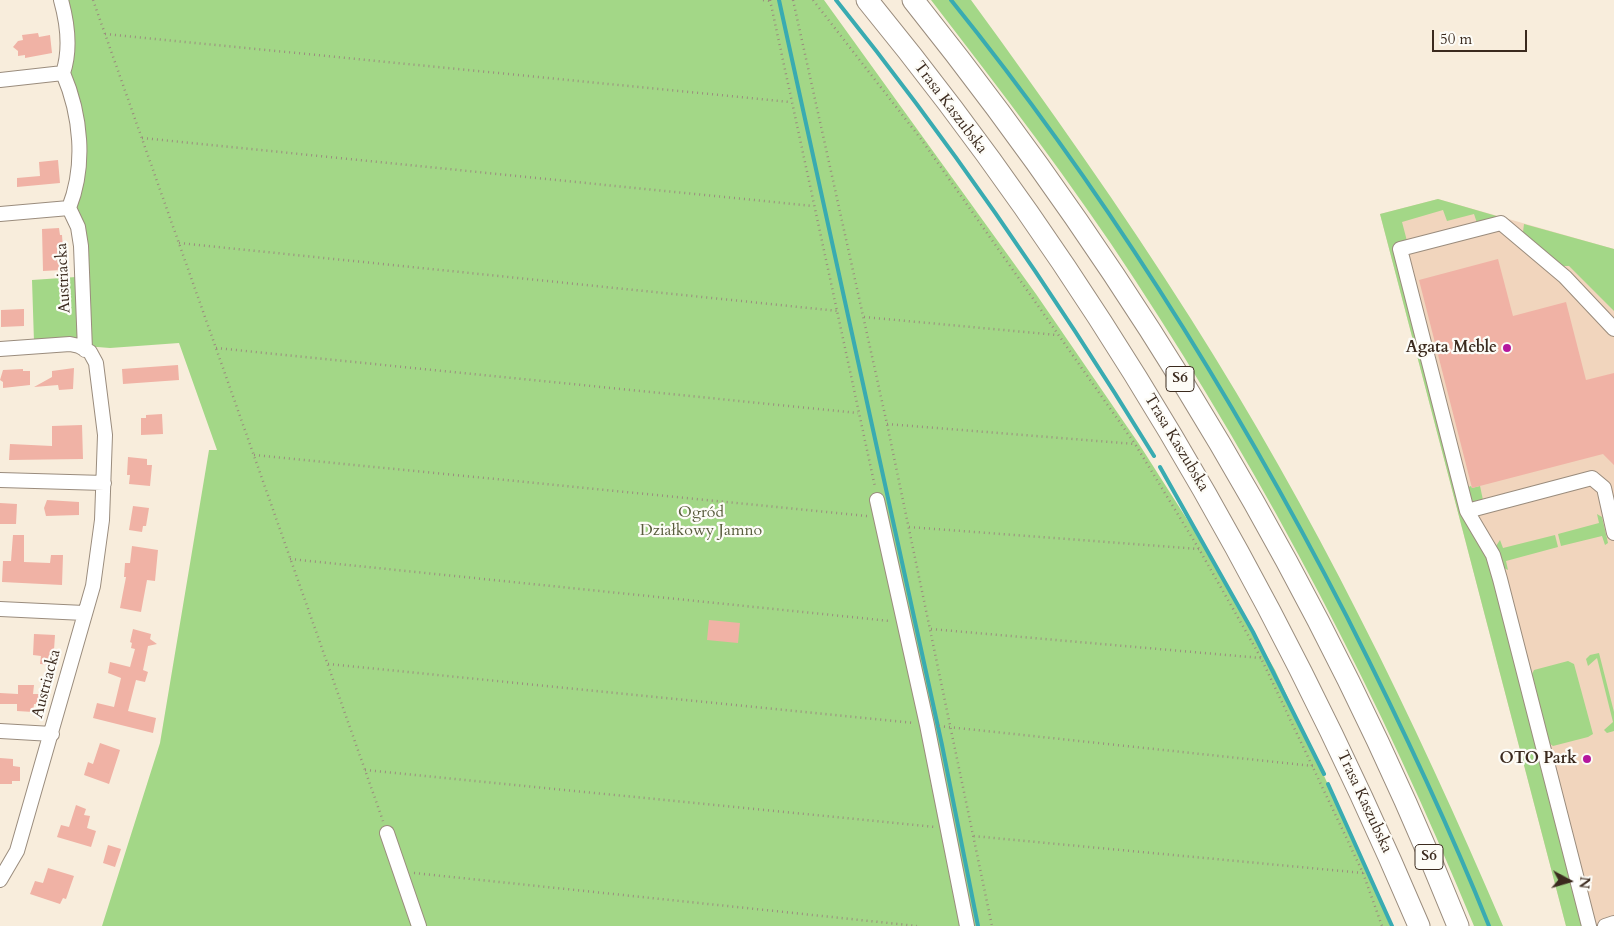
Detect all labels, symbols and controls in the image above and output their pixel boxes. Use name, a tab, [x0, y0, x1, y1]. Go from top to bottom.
scale bar	[1434, 20, 1529, 52]
text: 50 m	[1440, 29, 1472, 49]
street label: Trasa Kaszubska	[909, 58, 991, 158]
street label: Austriacka	[53, 242, 75, 314]
place label: Agata Meble	[1406, 338, 1497, 358]
marker: Agata Meble	[1501, 342, 1513, 354]
road number: S6	[1166, 366, 1194, 392]
street label: Trasa Kaszubska	[1139, 391, 1213, 495]
park label: Ogród Działkowy Jamno	[640, 503, 762, 541]
street label: Austriacka	[29, 647, 65, 721]
street label: Trasa Kaszubska	[1332, 748, 1396, 856]
place label: OTO Park	[1500, 749, 1577, 769]
marker: OTO Park	[1581, 753, 1593, 765]
road number: S6	[1415, 844, 1443, 870]
north arrow	[1544, 856, 1594, 906]
text: N	[1574, 876, 1594, 890]

